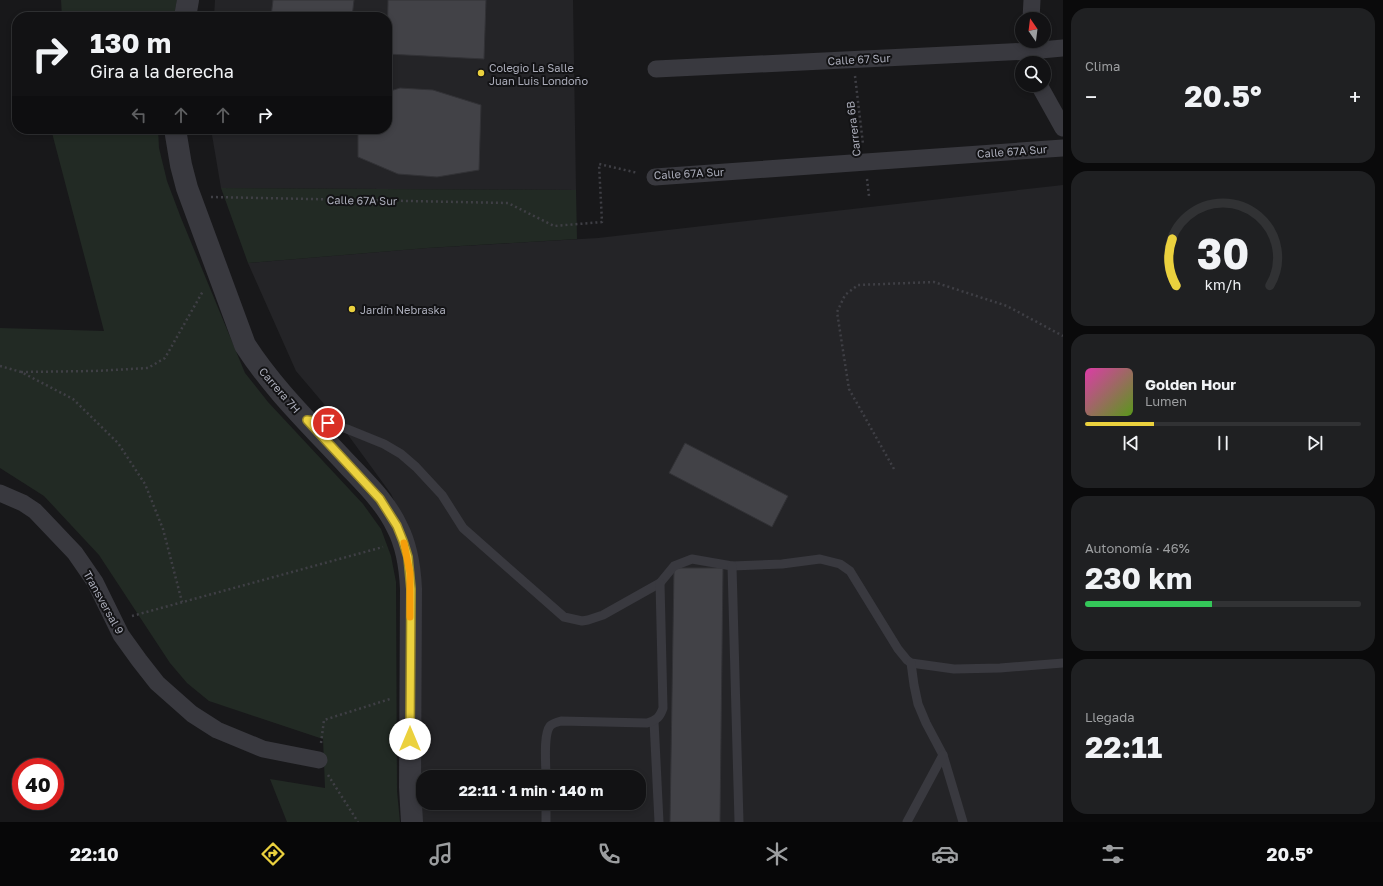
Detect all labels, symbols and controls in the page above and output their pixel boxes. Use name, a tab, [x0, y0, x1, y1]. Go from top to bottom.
north arrow	[1015, 12, 1051, 48]
map controls	[1015, 12, 1051, 92]
text: 130 m	[90, 26, 171, 59]
icon: right	[24, 28, 76, 80]
street label: Calle 67 Sur	[827, 51, 891, 67]
button: search	[1015, 56, 1051, 92]
text: Clima	[1085, 58, 1120, 74]
text: Gira a la derecha	[90, 60, 234, 82]
place label: Colegio La Salle Juan Luis Londoño	[489, 61, 588, 87]
marker: Colegio La Salle Juan Luis Londoño	[476, 68, 486, 78]
text: 20.5°	[1184, 78, 1262, 114]
text: −	[1085, 83, 1097, 110]
text: +	[1349, 83, 1361, 110]
street label: Carrera 6B	[843, 101, 863, 157]
icon: left	[128, 104, 150, 126]
icon: ahead	[170, 104, 192, 126]
icon: ahead	[212, 104, 234, 126]
icon: right	[254, 104, 276, 126]
street label: Calle 67A Sur	[976, 142, 1048, 160]
street label: Calle 67A Sur	[654, 165, 725, 181]
street label: Calle 67A Sur	[327, 193, 398, 207]
text: 30	[1197, 228, 1249, 278]
text: km/h	[1205, 276, 1241, 293]
place label: Jardín Nebraska	[360, 303, 446, 316]
marker: Jardín Nebraska	[347, 304, 357, 314]
street label: Carrera 7H	[257, 365, 303, 415]
text: Golden Hour	[1145, 375, 1236, 393]
text: Lumen	[1145, 393, 1187, 409]
pin	[311, 406, 345, 440]
icon: arrive	[317, 412, 339, 434]
icon: previous	[1120, 432, 1142, 454]
icon: pause	[1212, 432, 1234, 454]
icon: next	[1304, 432, 1326, 454]
text: Autonomía · 46%	[1085, 540, 1190, 556]
text: 230 km	[1085, 560, 1192, 596]
street label: Transversal 9	[81, 568, 127, 636]
text: Llegada	[1085, 709, 1135, 725]
position arrow	[389, 718, 431, 760]
text: 22:11	[1085, 729, 1162, 765]
speed limit sign: 40	[12, 758, 64, 810]
text: 22:11 · 1 min · 140 m	[459, 781, 603, 799]
icon: directions	[259, 840, 287, 868]
icon: music	[427, 840, 455, 868]
icon: phone	[595, 840, 623, 868]
icon: climate	[763, 840, 791, 868]
icon: car	[931, 840, 959, 868]
icon: filters	[1099, 840, 1127, 868]
text: 22:10	[70, 843, 119, 865]
text: 20.5°	[1266, 843, 1313, 865]

